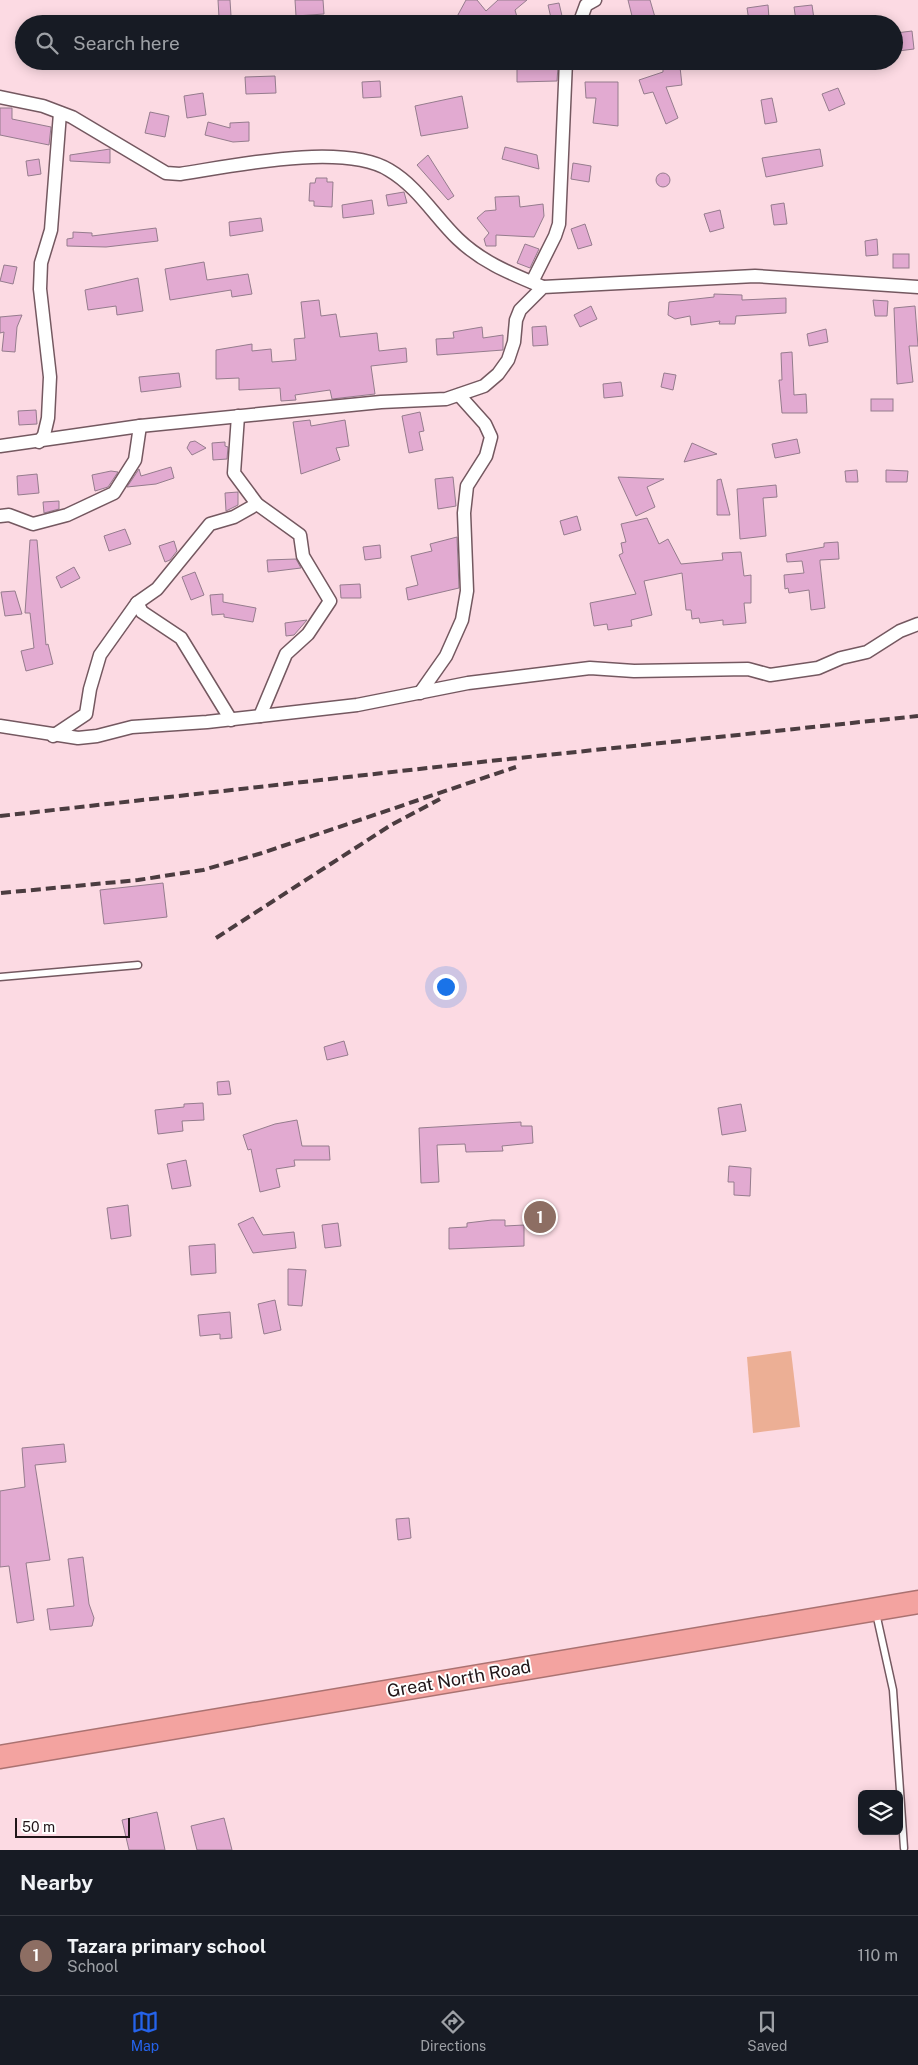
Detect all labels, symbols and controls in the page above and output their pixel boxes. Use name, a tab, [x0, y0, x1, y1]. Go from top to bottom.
search box	[15, 15, 903, 70]
icon: search	[33, 29, 61, 57]
text: Search here	[73, 32, 180, 54]
your location	[433, 974, 459, 1000]
pin: 1	[524, 1198, 556, 1236]
street label: Great North Road	[385, 1656, 533, 1702]
map controls	[858, 1790, 903, 1835]
button: layers	[858, 1790, 903, 1835]
scale bar	[15, 1815, 130, 1838]
text: 50 m	[22, 1819, 55, 1835]
text: Nearby	[20, 1870, 93, 1895]
text: Tazara primary school	[67, 1935, 266, 1957]
text: 1	[33, 1946, 39, 1965]
text: 110 m	[857, 1946, 898, 1965]
text: School	[67, 1957, 118, 1976]
tab: Map	[131, 2008, 159, 2054]
tab: Directions	[420, 2008, 486, 2054]
tab: Saved	[747, 2008, 787, 2054]

